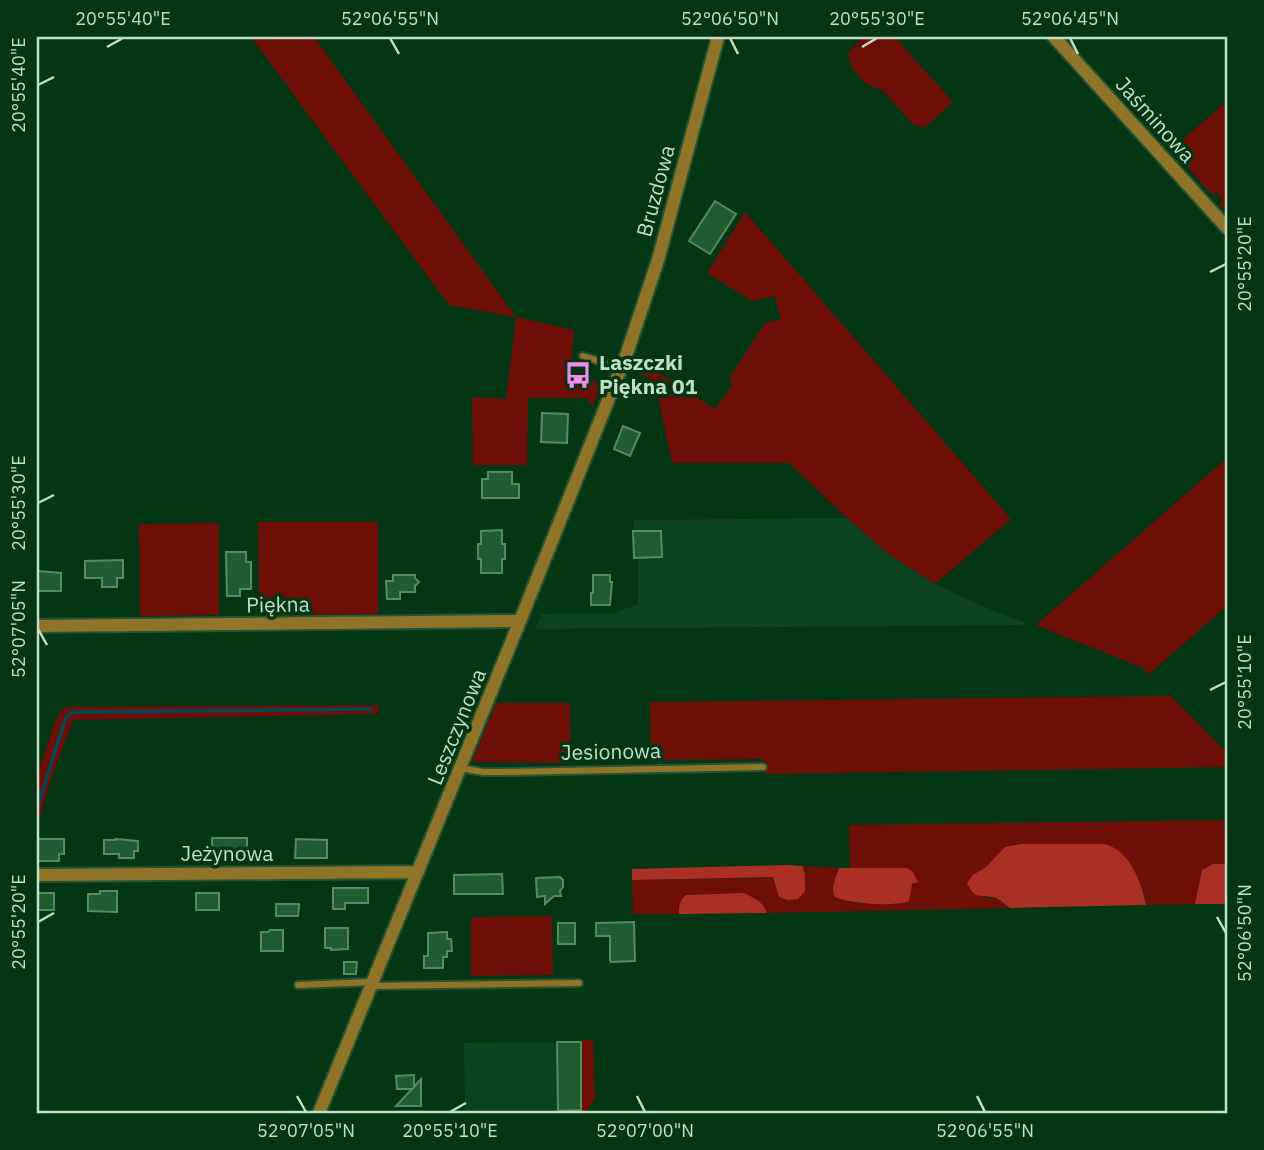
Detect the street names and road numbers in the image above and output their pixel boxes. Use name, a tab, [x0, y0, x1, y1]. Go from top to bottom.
street label: Jaśminowa	[1110, 70, 1202, 168]
street label: Bruzdowa	[629, 142, 681, 240]
street label: Piękna	[246, 589, 310, 619]
street label: Leszczynowa	[420, 664, 492, 789]
street label: Jesionowa	[561, 736, 661, 766]
street label: Jeżynowa	[180, 839, 274, 867]

